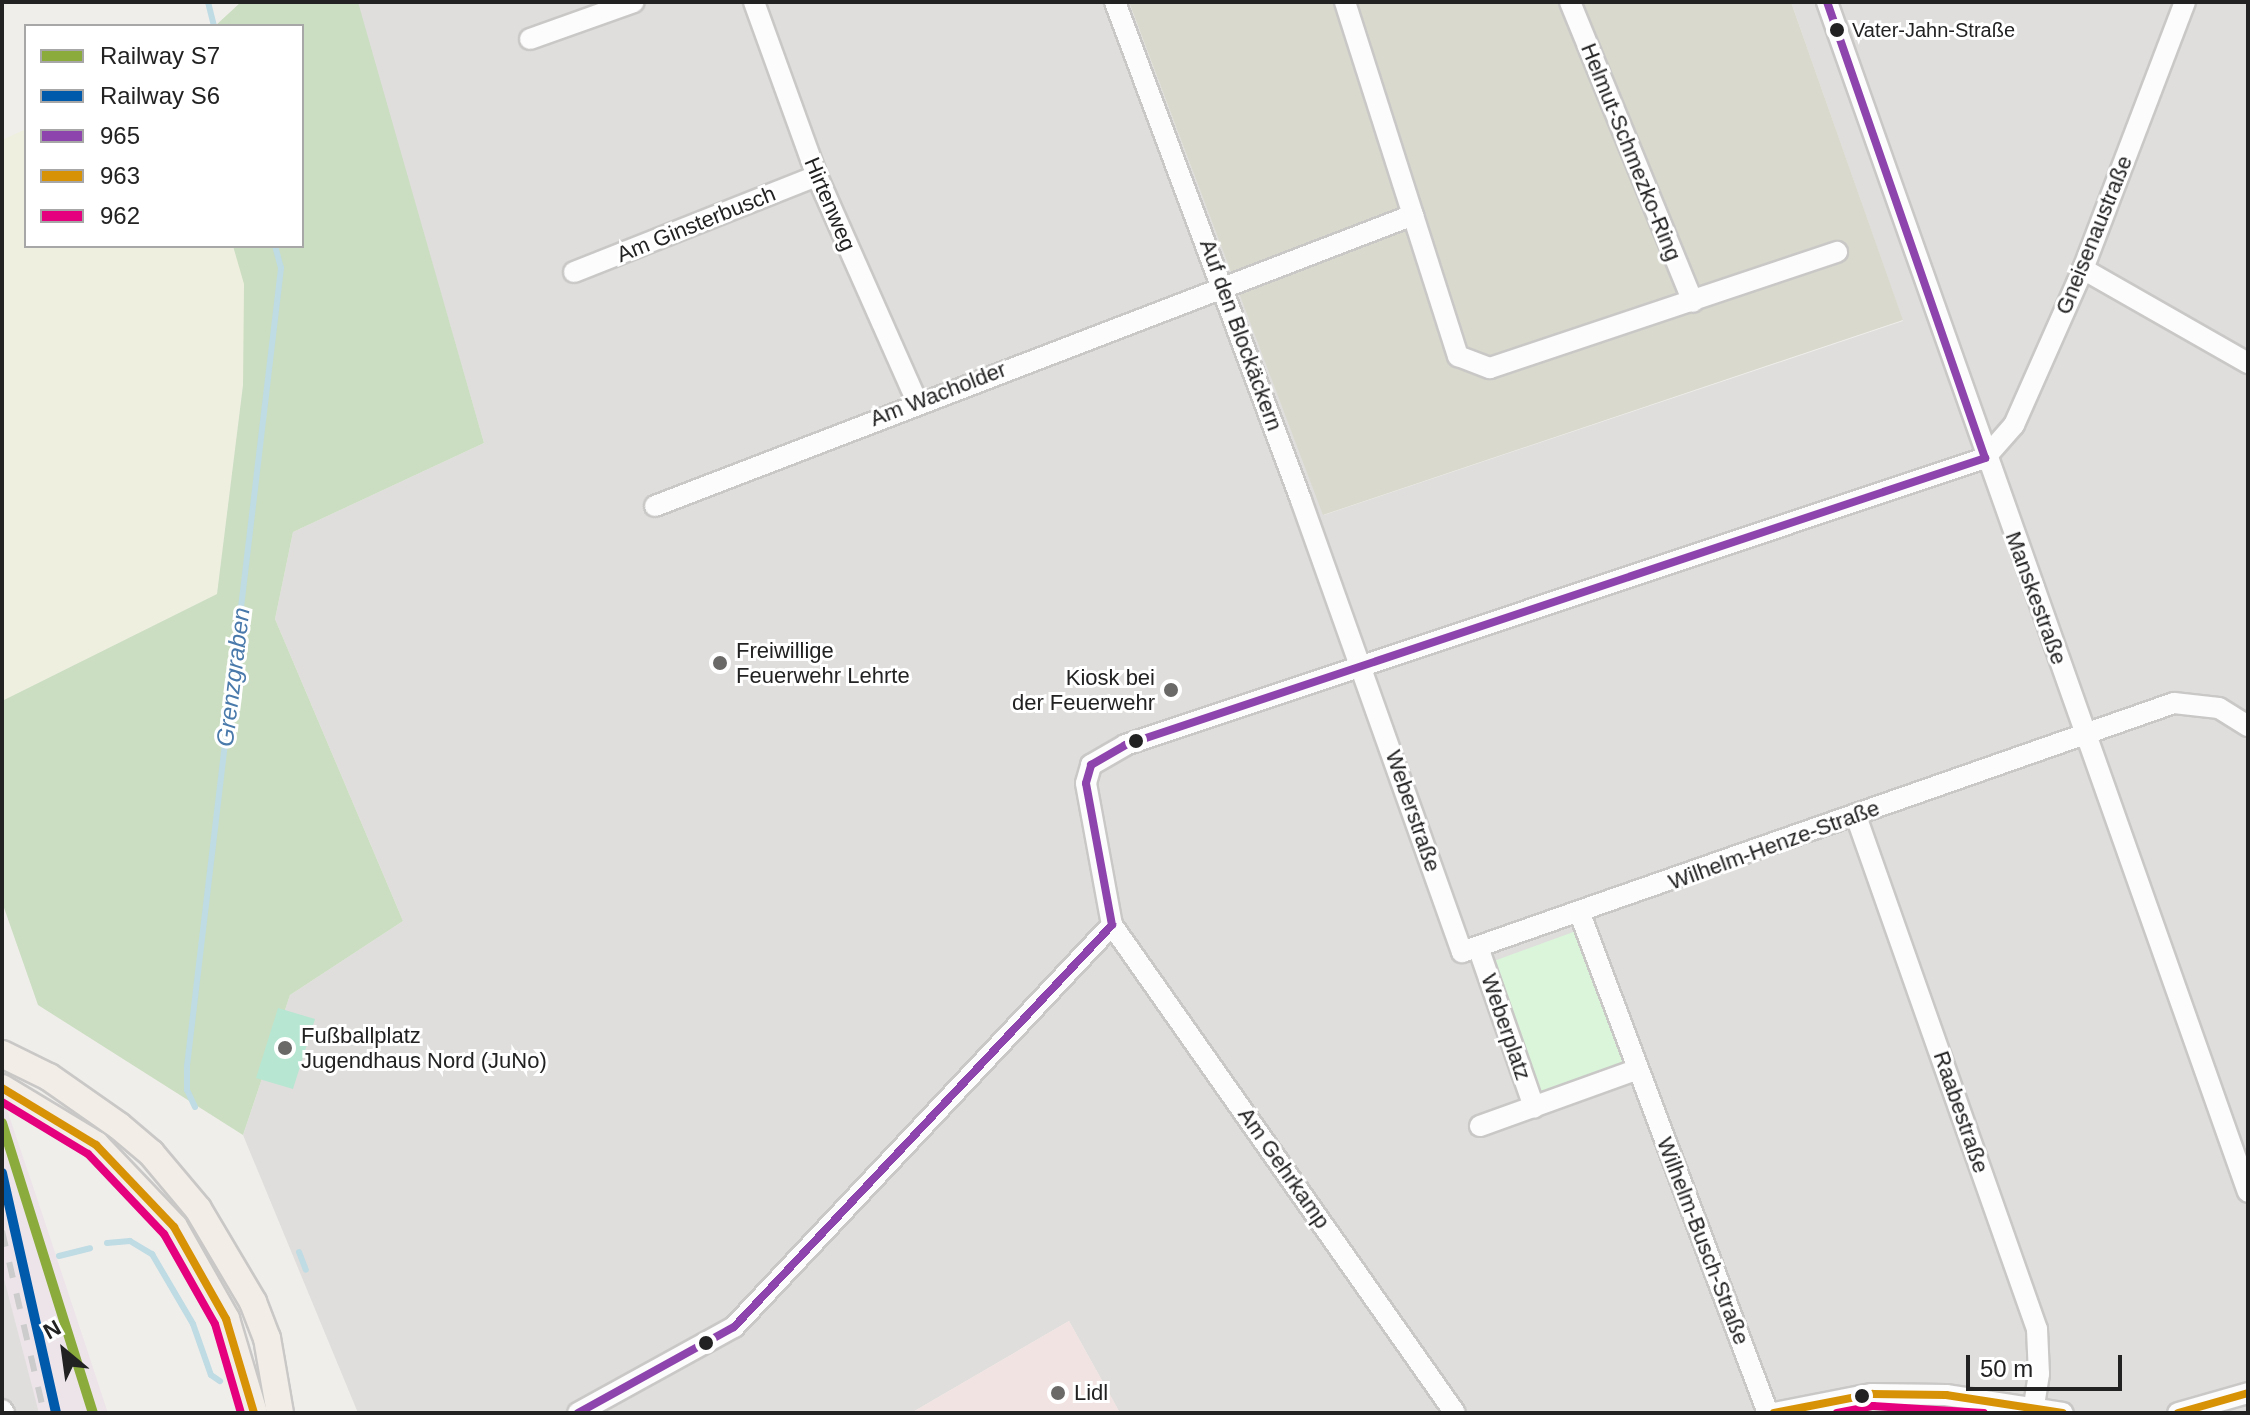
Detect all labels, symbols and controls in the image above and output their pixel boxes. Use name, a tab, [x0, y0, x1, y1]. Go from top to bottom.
place label: Vater-Jahn-Straße	[1852, 18, 2015, 42]
marker: Vater-Jahn-Straße	[1829, 22, 1845, 38]
legend	[24, 24, 304, 248]
street label: Helmut-Schmezko-Ring	[1575, 39, 1687, 265]
text: Railway S7	[100, 42, 220, 69]
text: Railway S6	[100, 82, 220, 109]
text: 965	[100, 122, 140, 149]
street label: Gneisenaustraße	[2050, 152, 2138, 318]
street label: Hirtenweg	[798, 153, 862, 255]
text: 963	[100, 162, 140, 189]
street label: Am Ginsterbusch	[613, 180, 779, 268]
text: 962	[100, 202, 140, 229]
street label: Auf den Blockäckern	[1194, 236, 1288, 434]
street label: Am Wacholder	[866, 356, 1010, 432]
street label: Manskestraße	[2000, 528, 2072, 668]
water label: Grenzgraben	[210, 606, 256, 748]
place label: Freiwillige Feuerwehr Lehrte	[736, 637, 910, 688]
marker: Freiwillige Feuerwehr Lehrte	[711, 654, 729, 672]
place label: Kiosk bei der Feuerwehr	[1012, 664, 1155, 716]
marker: Kiosk bei der Feuerwehr	[1162, 681, 1180, 699]
unlabelled marker	[1128, 733, 1144, 749]
street label: Weberstraße	[1380, 747, 1446, 875]
street label: Wilhelm-Henze-Straße	[1665, 795, 1883, 895]
street label: Weberplatz	[1475, 970, 1537, 1084]
place label: Fußballplatz Jugendhaus Nord (JuNo)	[301, 1022, 547, 1074]
marker: Fußballplatz Jugendhaus Nord (JuNo)	[276, 1039, 294, 1057]
street label: Raabestraße	[1928, 1048, 1994, 1176]
street label: Am Gehrkamp	[1233, 1102, 1335, 1234]
street label: Wilhelm-Busch-Straße	[1651, 1134, 1755, 1348]
north arrow	[24, 1311, 104, 1391]
text: N	[39, 1315, 65, 1344]
unlabelled marker	[698, 1335, 714, 1351]
scale bar	[1970, 1339, 2126, 1389]
text: 50 m	[1980, 1355, 2033, 1382]
place label: Lidl	[1074, 1380, 1108, 1406]
marker: Lidl	[1049, 1384, 1067, 1402]
unlabelled marker	[1854, 1388, 1870, 1404]

